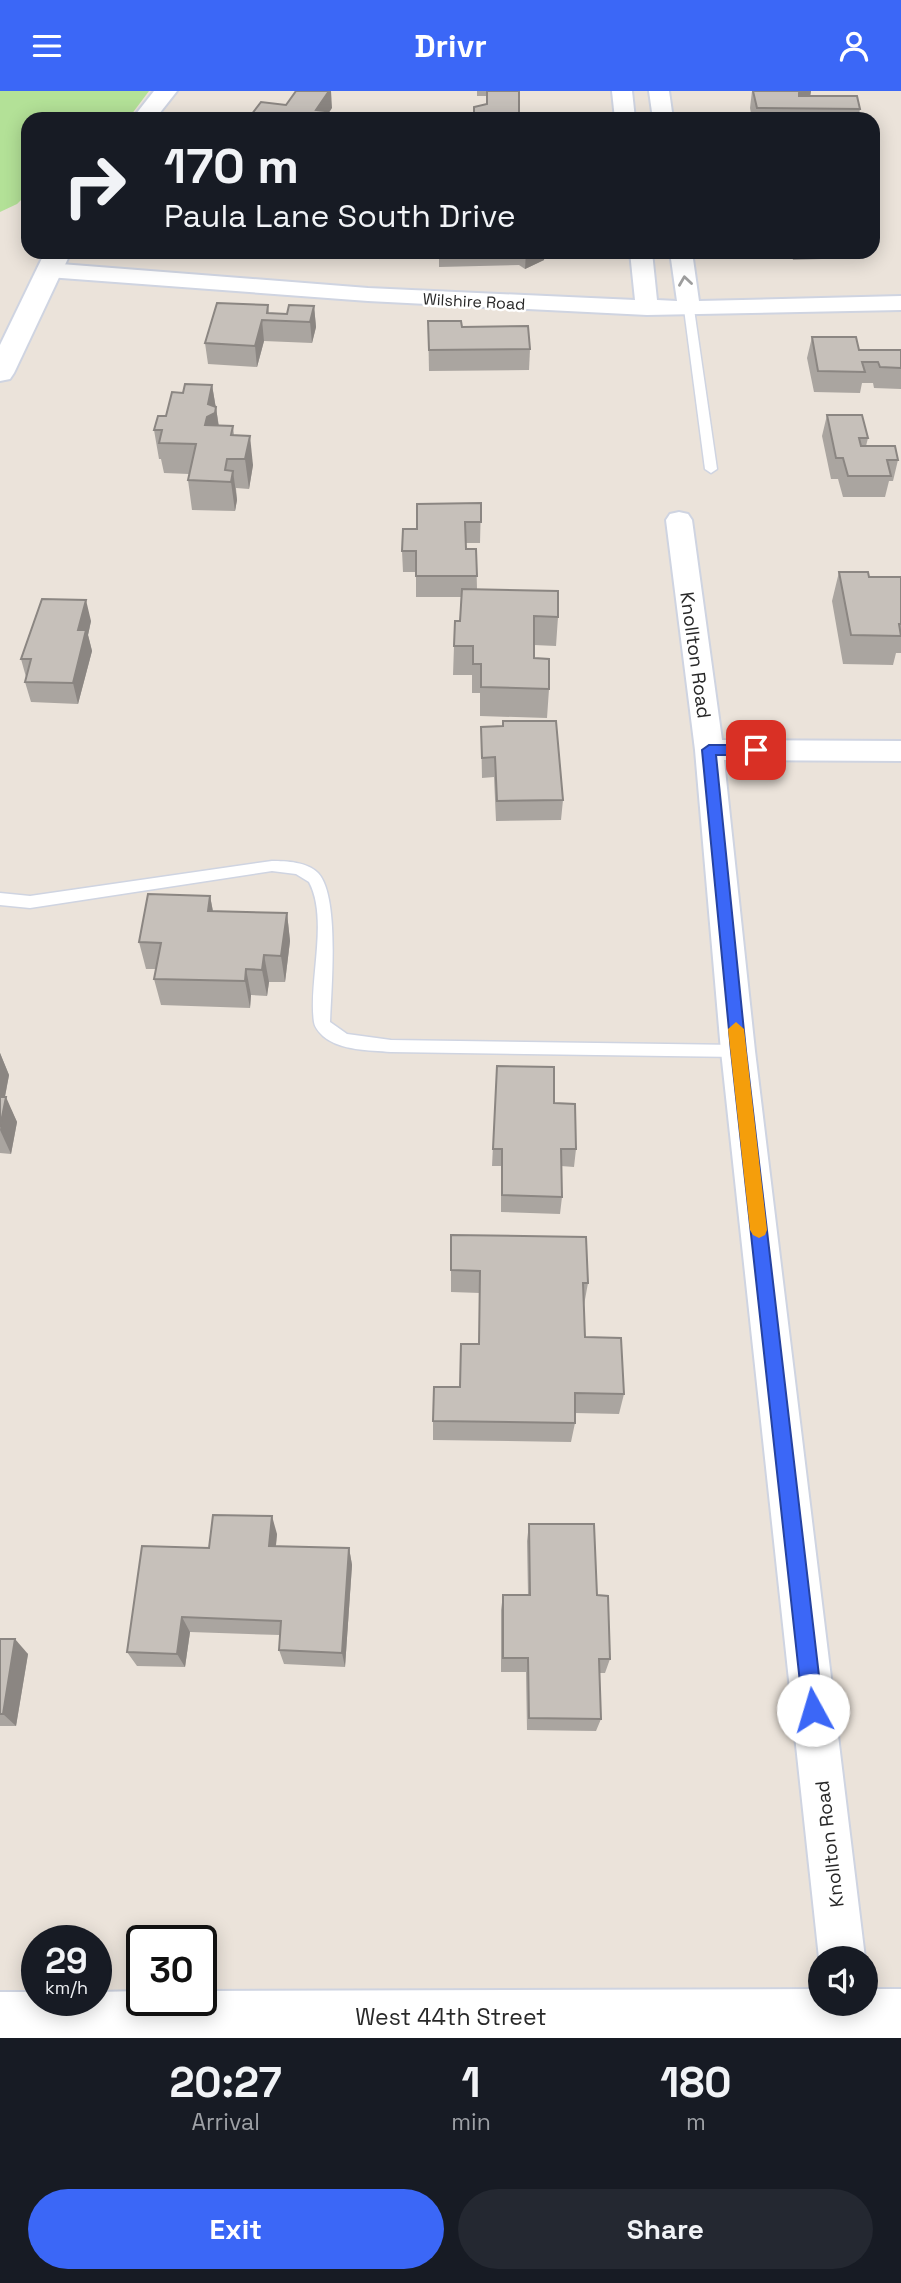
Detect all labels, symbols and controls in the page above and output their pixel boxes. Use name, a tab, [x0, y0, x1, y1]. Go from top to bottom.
text: Drivr	[414, 26, 487, 66]
icon: menu	[28, 27, 66, 65]
icon: person	[835, 27, 873, 65]
text: 170 m	[164, 135, 299, 197]
icon: right	[49, 140, 140, 231]
text: Paula Lane South Drive	[164, 196, 516, 236]
one-way arrow	[678, 275, 693, 287]
street label: Wilshire Road	[422, 288, 526, 315]
street label: Knollton Road	[674, 590, 717, 720]
pin	[726, 720, 786, 780]
icon: arrive	[737, 731, 775, 769]
position arrow	[776, 1673, 850, 1747]
street label: Knollton Road	[809, 1779, 850, 1909]
speed limit sign: 30	[126, 1925, 217, 2016]
text: 29	[45, 1939, 88, 1983]
map controls	[808, 1946, 878, 2016]
button: sound	[808, 1946, 878, 2016]
text: km/h	[45, 1976, 88, 1999]
street label: West 44th Street	[355, 2002, 547, 2032]
text: 20:27	[169, 2056, 282, 2109]
text: 1	[462, 2056, 481, 2109]
text: 180	[660, 2056, 732, 2109]
text: Arrival	[191, 2107, 260, 2137]
text: min	[451, 2107, 491, 2137]
text: m	[686, 2107, 706, 2137]
button: Exit	[28, 2189, 444, 2269]
button: Share	[458, 2189, 873, 2269]

